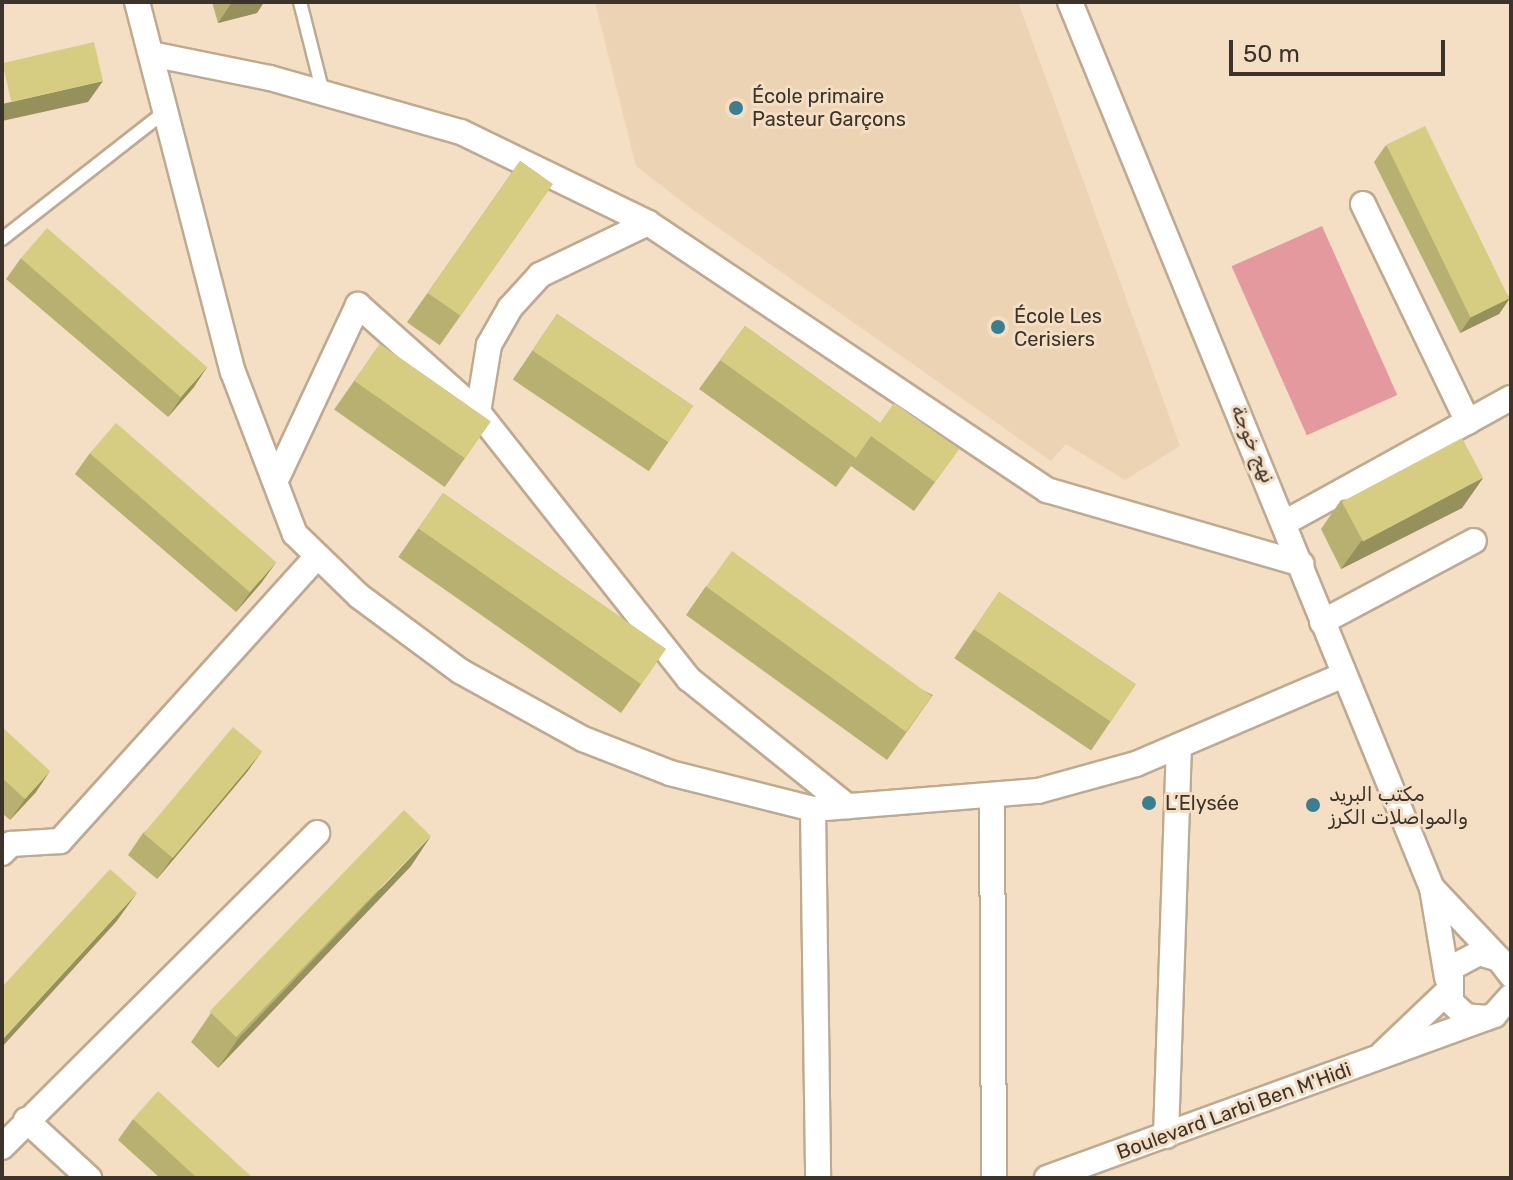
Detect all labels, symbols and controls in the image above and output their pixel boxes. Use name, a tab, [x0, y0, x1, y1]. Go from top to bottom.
scale bar	[1233, 24, 1449, 74]
text: 50 m	[1243, 40, 1300, 68]
place label: École primaire Pasteur Garçons	[752, 84, 906, 131]
marker: École primaire Pasteur Garçons	[727, 99, 745, 117]
place label: École Les Cerisiers	[1014, 304, 1102, 351]
marker: École Les Cerisiers	[989, 318, 1007, 336]
street label: نهج خوجة	[1226, 401, 1280, 487]
place label: مكتب البريد والمواصلات الكرز	[1329, 782, 1468, 829]
place label: L’Elysée	[1165, 791, 1239, 815]
marker: L’Elysée	[1140, 794, 1158, 812]
marker: مكتب البريد والمواصلات الكرز	[1304, 796, 1322, 814]
street label: Boulevard Larbi Ben M'Hidi	[1114, 1057, 1354, 1165]

